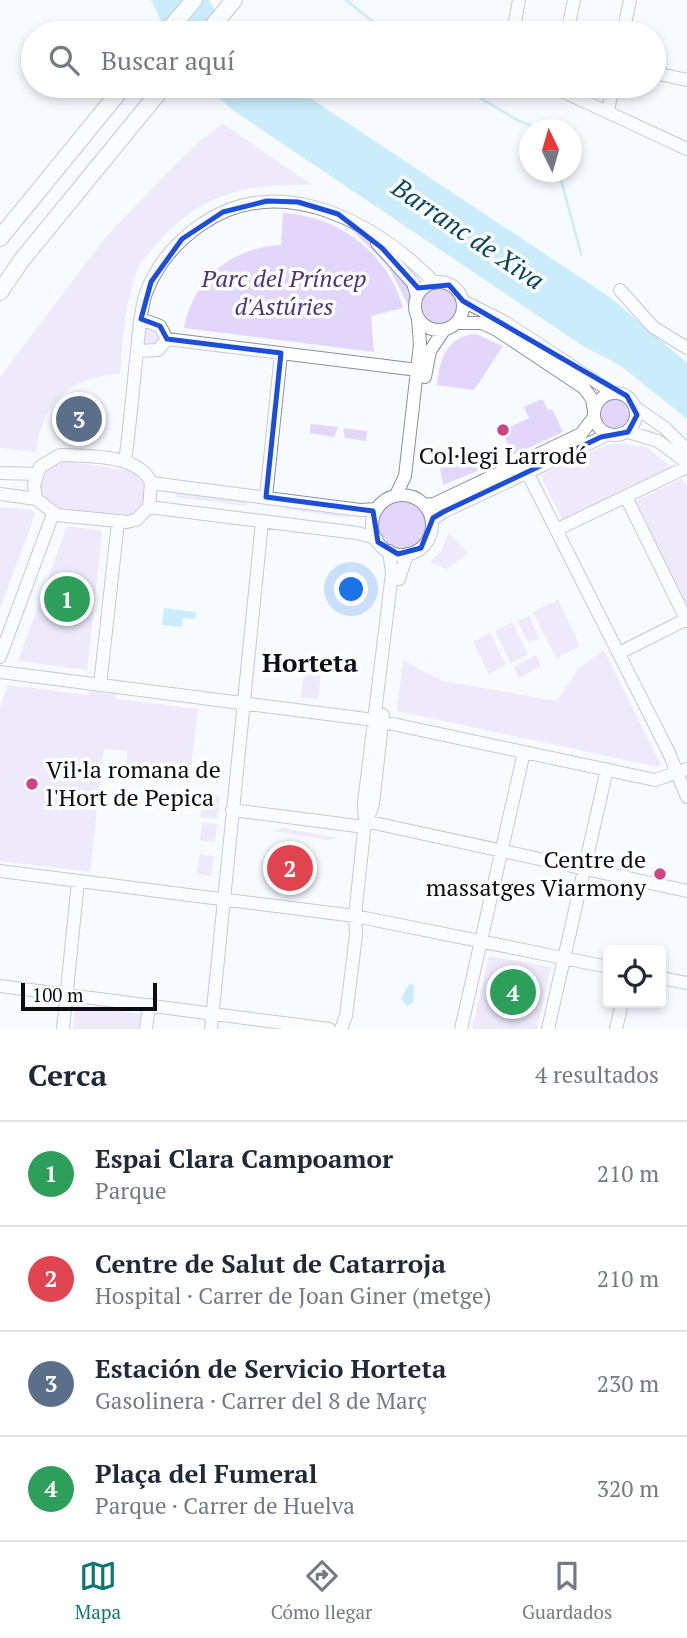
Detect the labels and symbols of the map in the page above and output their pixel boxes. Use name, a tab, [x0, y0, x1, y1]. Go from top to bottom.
north arrow	[519, 119, 582, 182]
water label: Barranc de Xiva	[385, 169, 551, 297]
park label: Parc del Príncep d'Astúries	[200, 262, 367, 322]
pin: 3	[56, 393, 102, 445]
marker: Col·legi Larrodé	[495, 422, 511, 438]
place label: Col·legi Larrodé	[419, 439, 587, 471]
your location	[334, 572, 368, 606]
pin: 1	[44, 573, 90, 625]
district label: Horteta	[262, 645, 358, 679]
place label: Vil·la romana de l'Hort de Pepica	[46, 753, 221, 813]
marker: Vil·la romana de l'Hort de Pepica	[24, 776, 40, 792]
pin: 2	[267, 842, 313, 894]
place label: Centre de massatges Viarmony	[426, 843, 647, 903]
marker: Centre de massatges Viarmony	[652, 866, 668, 882]
pin: 4	[490, 966, 536, 1018]
scale bar	[21, 980, 158, 1012]

